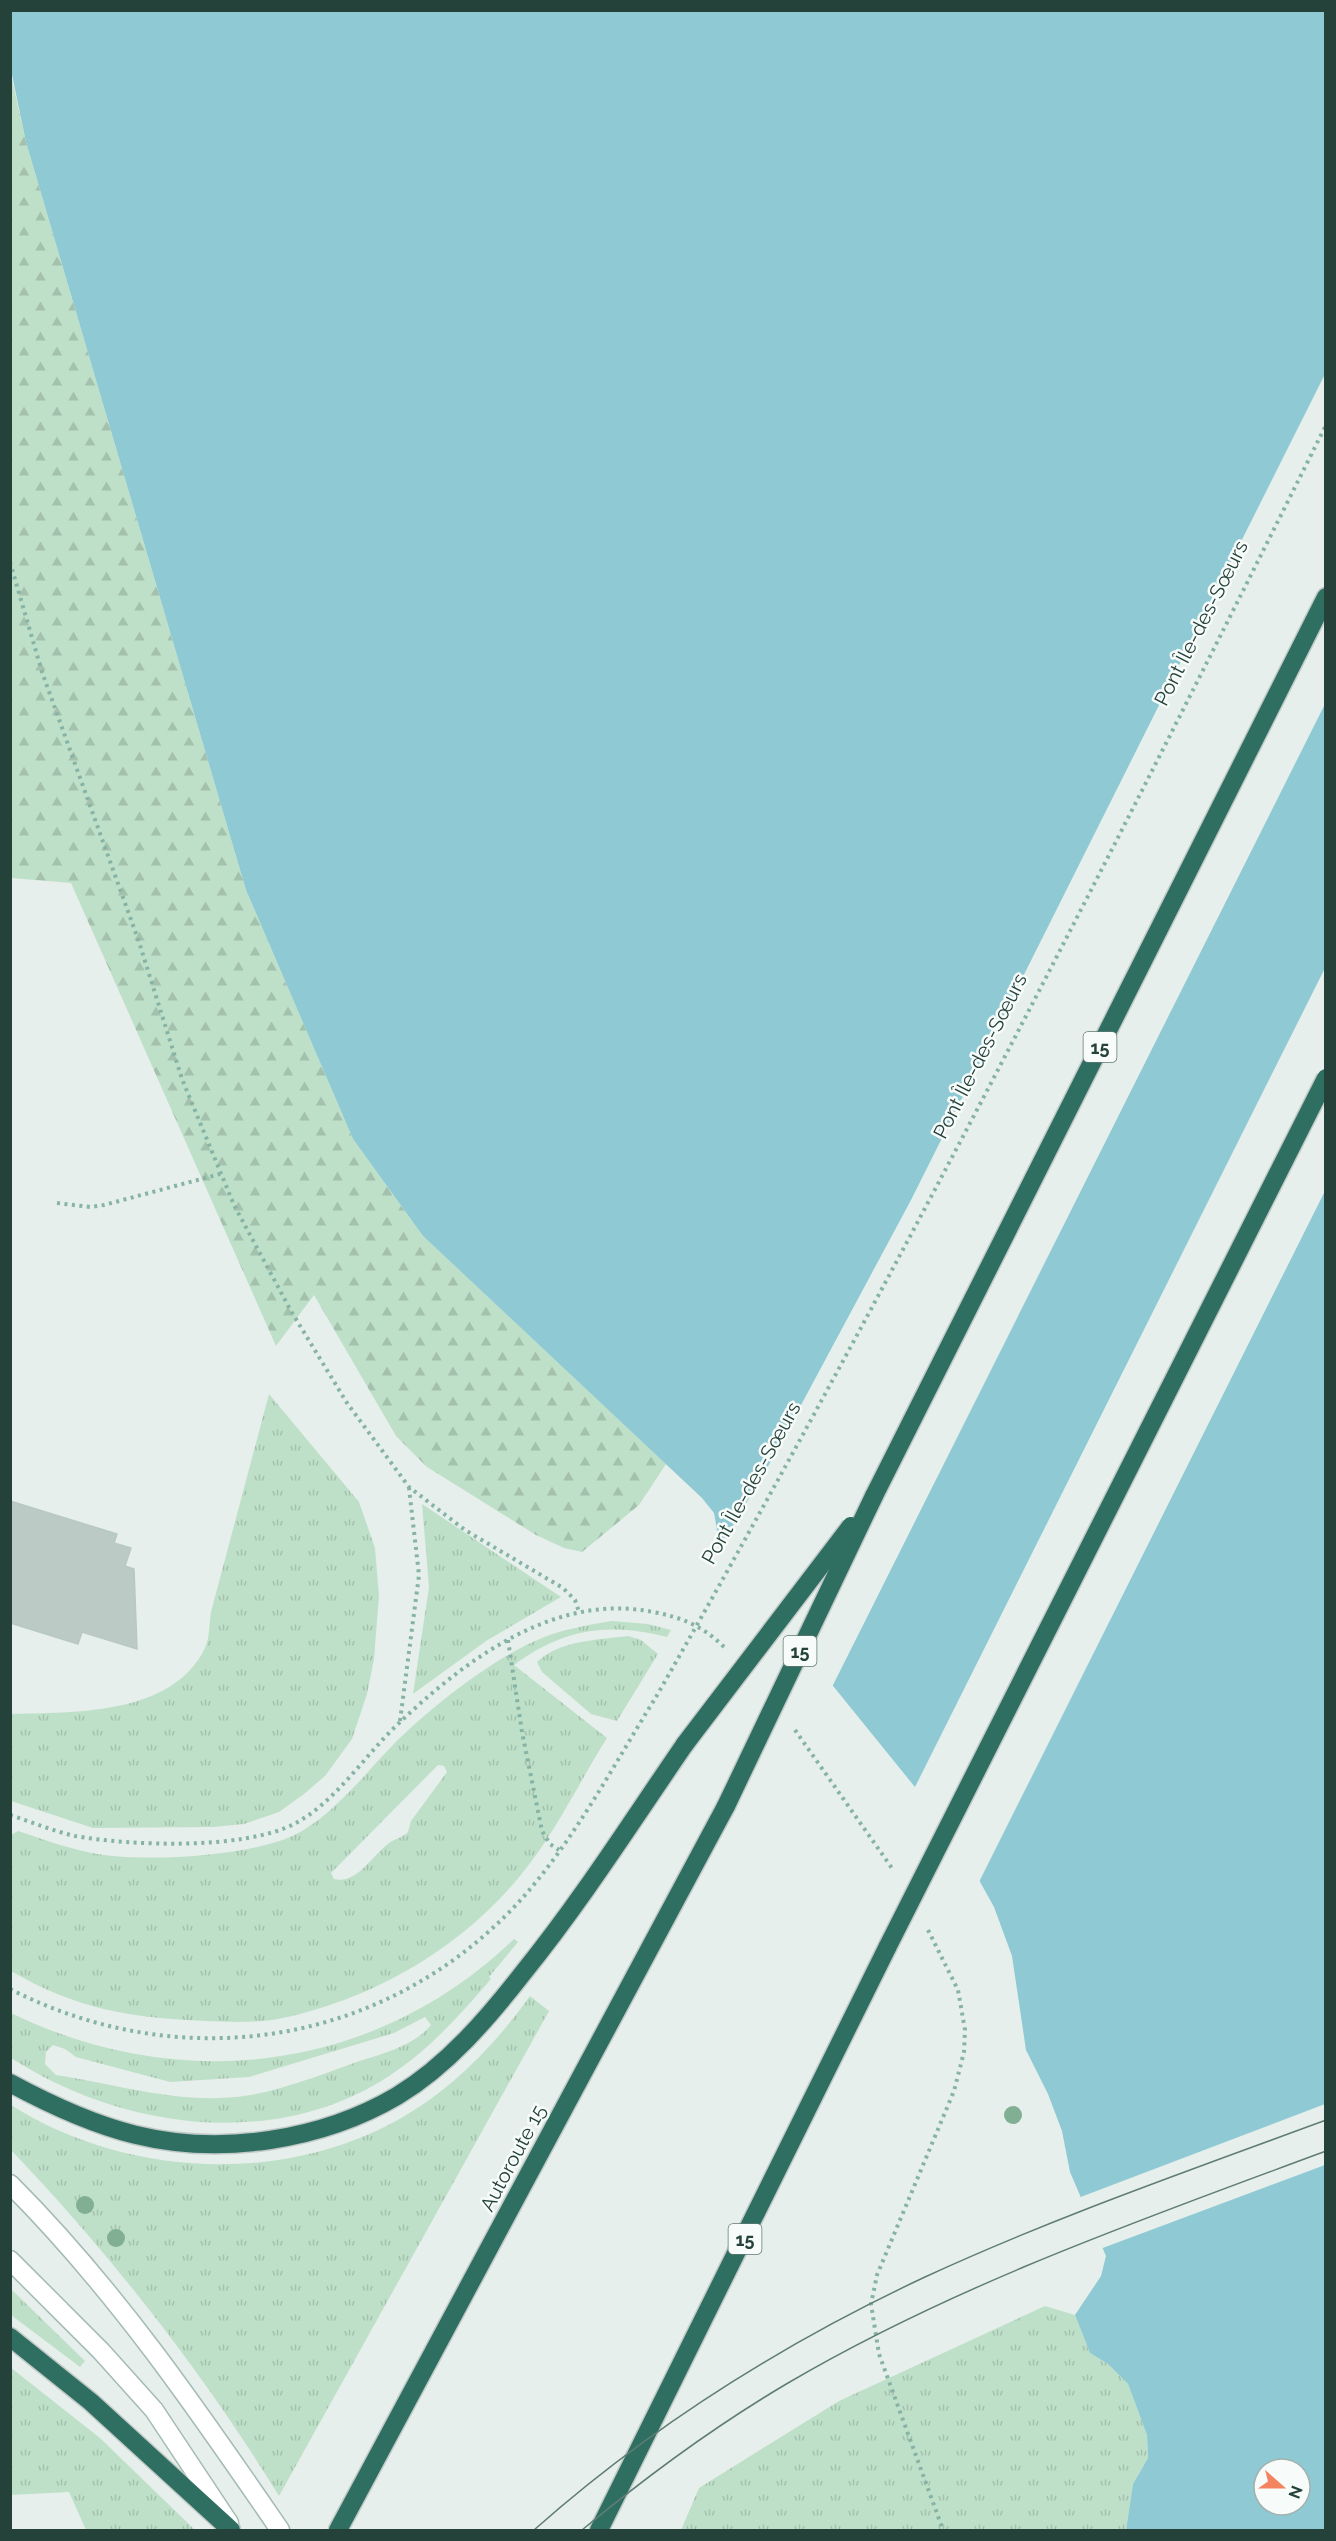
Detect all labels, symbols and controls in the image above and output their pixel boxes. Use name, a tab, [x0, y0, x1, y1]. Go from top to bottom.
street label: Pont Île-des-Sœurs	[1149, 537, 1253, 709]
street label: Pont Île-des-Sœurs	[928, 970, 1032, 1142]
road number: 15	[1084, 1032, 1116, 1062]
street label: Pont Île-des-Sœurs	[696, 1398, 806, 1568]
road number: 15	[784, 1636, 816, 1666]
street label: Autoroute 15	[475, 2101, 551, 2215]
road number: 15	[728, 2224, 762, 2254]
north arrow	[1252, 2457, 1312, 2517]
text: N	[1284, 2483, 1307, 2501]

